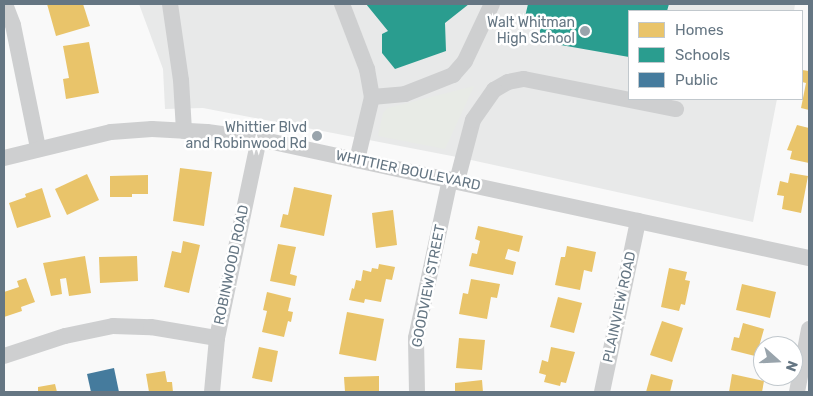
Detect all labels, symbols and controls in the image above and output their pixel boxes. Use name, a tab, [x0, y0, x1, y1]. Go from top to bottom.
legend	[628, 10, 803, 100]
place label: Walt Whitman High School	[487, 15, 575, 48]
text: Homes	[675, 21, 724, 39]
marker: Walt Whitman High School	[579, 25, 591, 37]
text: Schools	[675, 46, 730, 64]
text: Public	[675, 71, 718, 89]
place label: Whittier Blvd and Robinwood Rd	[186, 120, 307, 152]
marker: Whittier Blvd and Robinwood Rd	[311, 130, 323, 142]
street label: WHITTIER BOULEVARD	[334, 147, 482, 195]
street label: ROBINWOOD ROAD	[211, 204, 253, 326]
street label: GOODVIEW STREET	[409, 223, 449, 349]
street label: PLAINVIEW ROAD	[600, 250, 640, 364]
north arrow	[753, 336, 803, 386]
text: N	[782, 358, 801, 374]

